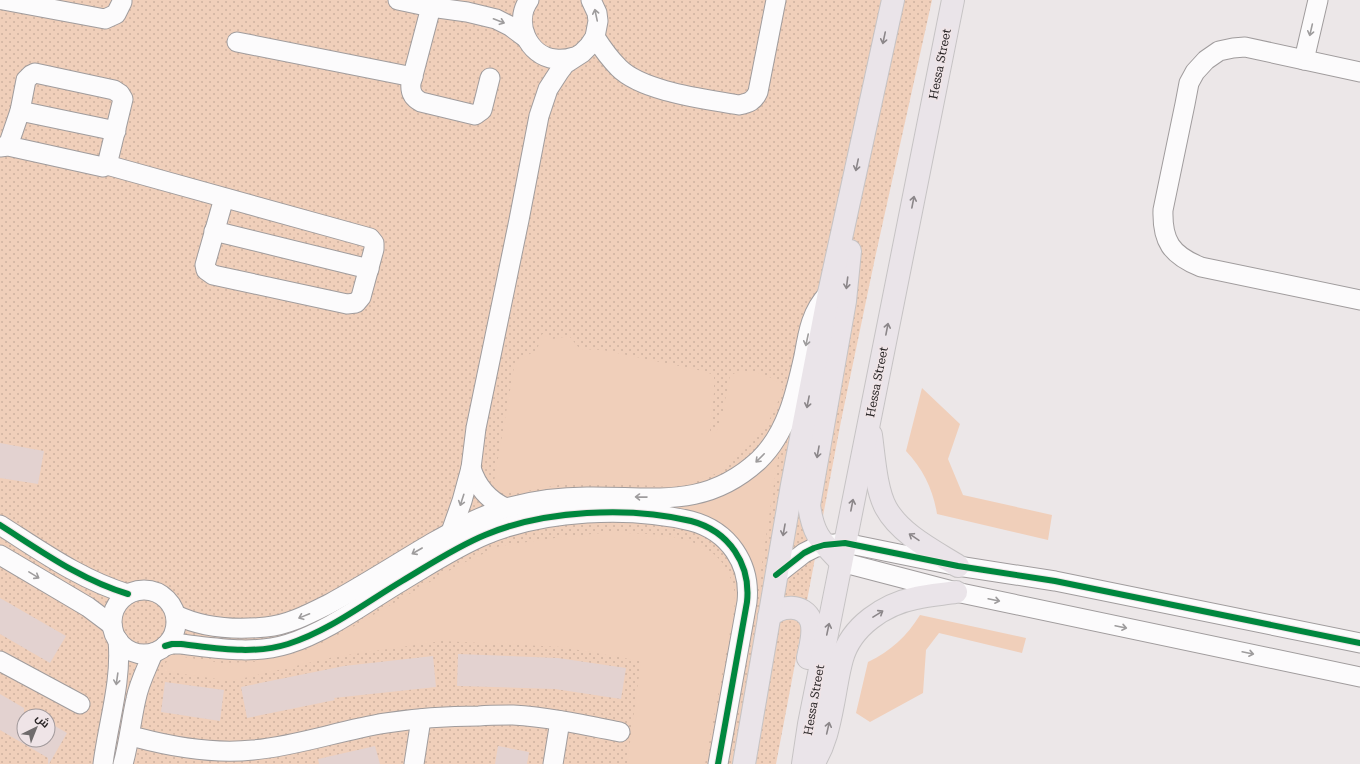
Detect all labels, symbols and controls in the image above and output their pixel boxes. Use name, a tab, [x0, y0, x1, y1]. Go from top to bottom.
one-way arrow	[592, 8, 600, 21]
one-way arrow	[492, 17, 504, 25]
one-way arrow	[1307, 23, 1314, 36]
street label: Hessa Street	[926, 27, 954, 101]
one-way arrow	[880, 31, 888, 44]
one-way arrow	[852, 158, 860, 171]
one-way arrow	[909, 196, 917, 209]
one-way arrow	[843, 276, 851, 289]
one-way arrow	[884, 323, 892, 336]
one-way arrow	[803, 333, 811, 346]
street label: Hessa Street	[863, 345, 891, 419]
one-way arrow	[804, 395, 812, 408]
one-way arrow	[814, 445, 822, 458]
one-way arrow	[755, 454, 765, 463]
one-way arrow	[635, 493, 648, 501]
one-way arrow	[458, 494, 465, 507]
one-way arrow	[849, 499, 857, 512]
one-way arrow	[780, 523, 788, 536]
one-way arrow	[909, 533, 920, 541]
one-way arrow	[411, 548, 423, 556]
one-way arrow	[28, 571, 40, 579]
one-way arrow	[987, 597, 1000, 605]
one-way arrow	[872, 610, 883, 618]
one-way arrow	[299, 612, 311, 620]
one-way arrow	[824, 623, 832, 636]
one-way arrow	[1114, 623, 1127, 631]
one-way arrow	[1242, 650, 1255, 658]
street label: Hessa Street	[801, 663, 827, 737]
one-way arrow	[113, 672, 121, 685]
north arrow	[16, 708, 56, 748]
text: ش	[33, 711, 52, 731]
one-way arrow	[825, 722, 832, 735]

